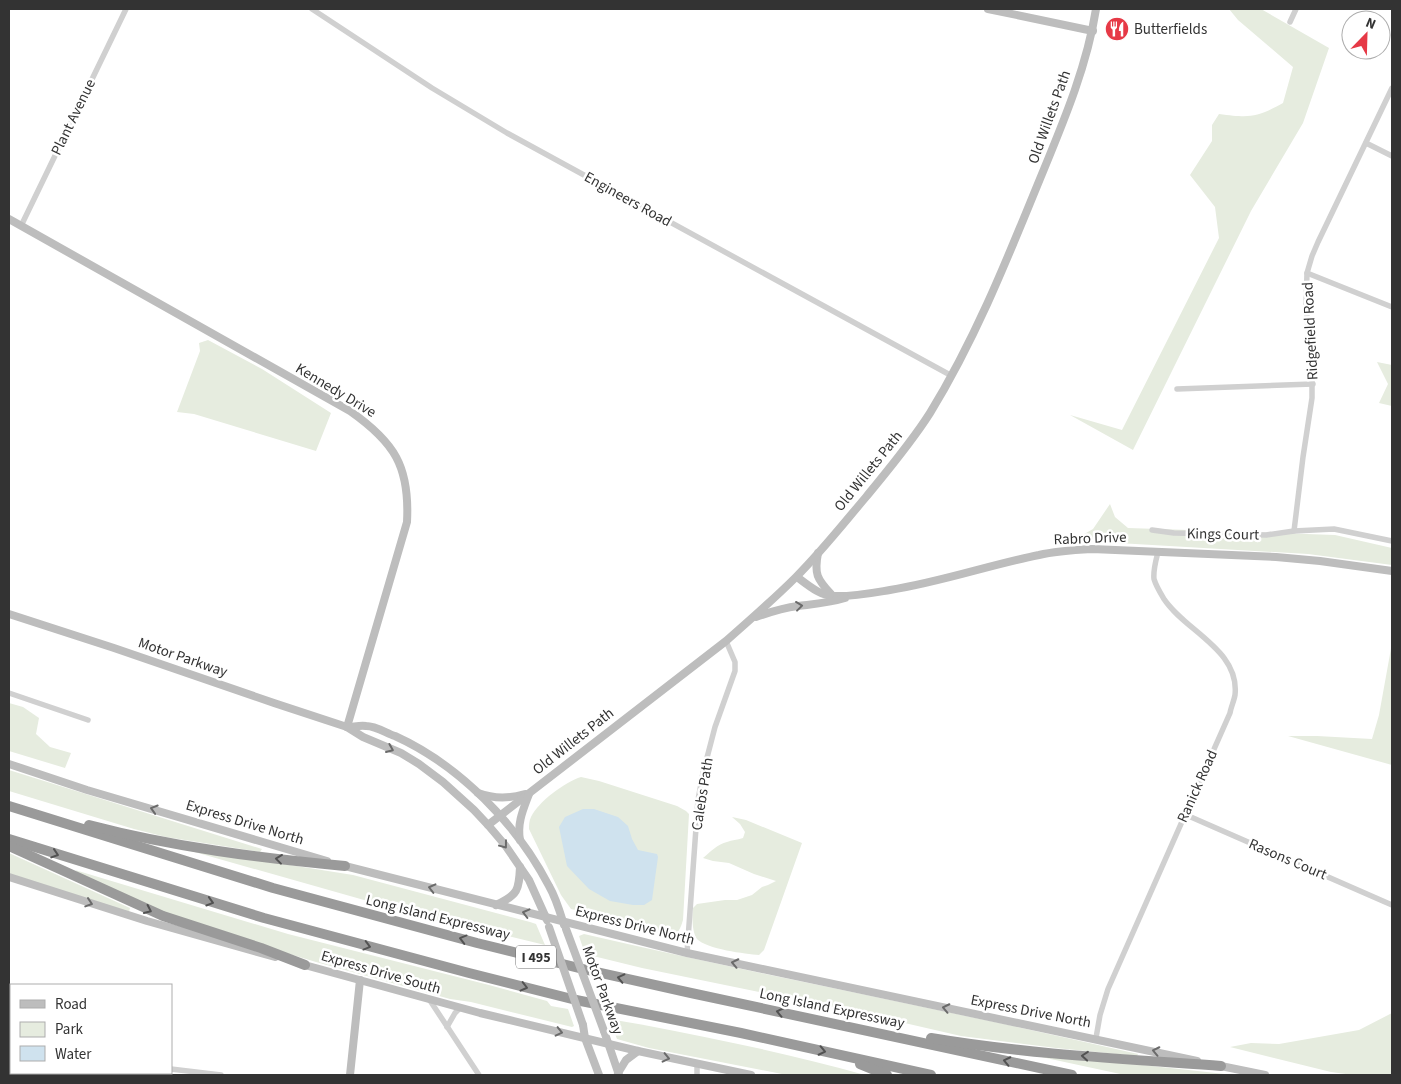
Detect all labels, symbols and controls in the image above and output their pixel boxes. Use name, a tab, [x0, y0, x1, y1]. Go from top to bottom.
north arrow	[1341, 10, 1391, 60]
text: N	[1362, 13, 1379, 35]
restaurant icon: Butterfields	[1104, 16, 1130, 42]
place label: Butterfields	[1134, 19, 1207, 40]
street label: Old Willets Path	[1023, 67, 1076, 167]
street label: Plant Avenue	[46, 76, 101, 159]
street label: Engineers Road	[580, 167, 675, 232]
street label: Ridgefield Road	[1297, 281, 1324, 381]
street label: Kennedy Drive	[291, 358, 380, 423]
street label: Old Willets Path	[829, 427, 907, 516]
street label: Kings Court	[1187, 523, 1259, 546]
street label: Rabro Drive	[1053, 527, 1127, 550]
one-way arrow	[795, 601, 803, 612]
street label: Motor Parkway	[135, 632, 230, 683]
street label: Old Willets Path	[528, 703, 618, 780]
one-way arrow	[385, 743, 394, 754]
street label: Ranick Road	[1172, 747, 1223, 826]
street label: Calebs Path	[686, 756, 719, 832]
street label: Express Drive North	[183, 795, 306, 850]
one-way arrow	[150, 805, 158, 815]
street label: Rasons Court	[1245, 834, 1330, 885]
one-way arrow	[499, 839, 507, 848]
one-way arrow	[51, 848, 59, 858]
one-way arrow	[274, 854, 282, 865]
one-way arrow	[428, 884, 436, 894]
street label: Long Island Expressway	[364, 889, 512, 946]
one-way arrow	[84, 897, 92, 907]
one-way arrow	[206, 897, 214, 907]
street label: Express Drive North	[573, 901, 697, 950]
one-way arrow	[143, 903, 152, 913]
one-way arrow	[523, 908, 531, 918]
one-way arrow	[459, 934, 468, 945]
one-way arrow	[362, 941, 370, 951]
street label: Motor Parkway	[577, 943, 628, 1038]
street label: Express Drive South	[319, 945, 443, 1000]
road number: I 495	[516, 946, 556, 969]
one-way arrow	[731, 958, 740, 969]
one-way arrow	[617, 973, 626, 983]
one-way arrow	[520, 981, 529, 992]
street label: Long Island Expressway	[757, 983, 906, 1034]
legend	[10, 984, 172, 1074]
street label: Express Drive North	[969, 990, 1093, 1033]
text: Road	[55, 994, 87, 1015]
one-way arrow	[941, 1003, 950, 1013]
one-way arrow	[775, 1008, 784, 1018]
text: Park	[55, 1019, 84, 1040]
one-way arrow	[554, 1026, 563, 1037]
text: Water	[55, 1044, 92, 1065]
one-way arrow	[818, 1045, 827, 1056]
one-way arrow	[1152, 1047, 1161, 1057]
one-way arrow	[1081, 1050, 1089, 1061]
one-way arrow	[662, 1052, 671, 1063]
one-way arrow	[1003, 1056, 1012, 1067]

